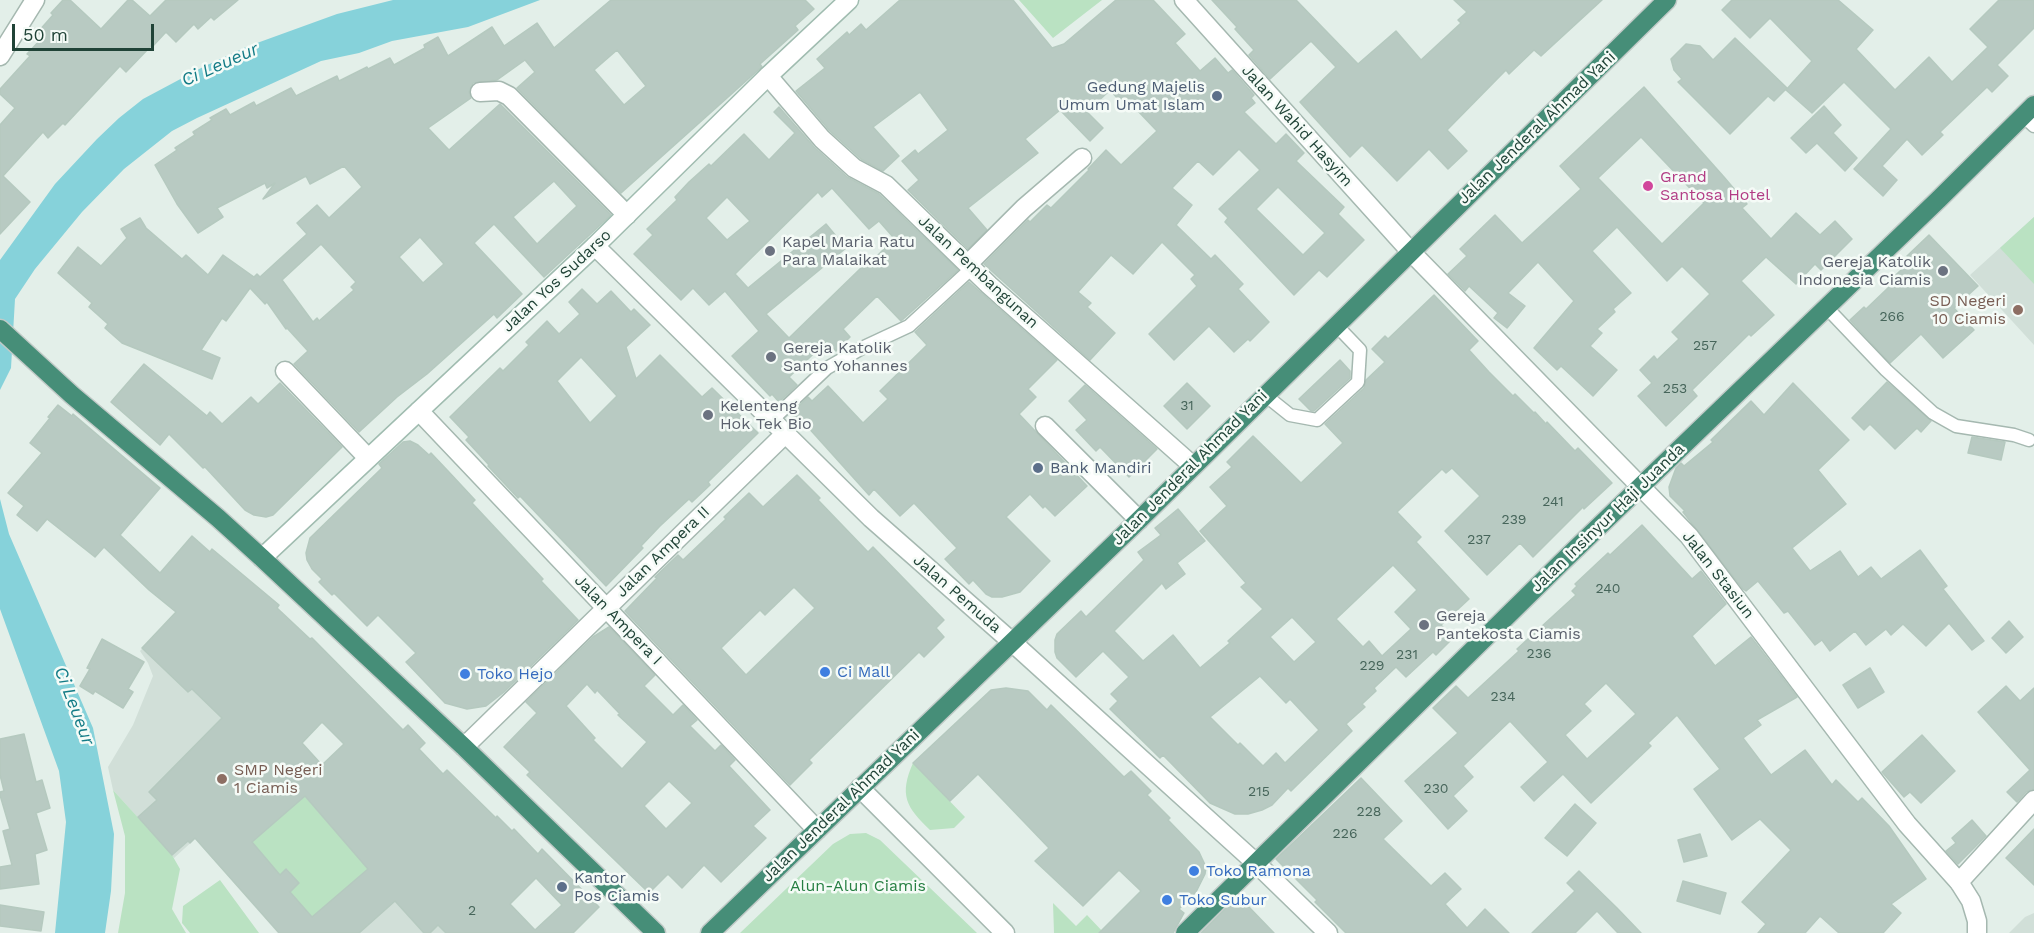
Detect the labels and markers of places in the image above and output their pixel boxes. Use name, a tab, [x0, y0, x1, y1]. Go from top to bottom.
place label: Gedung Majelis Umum Umat Islam	[1058, 77, 1205, 115]
marker: Gedung Majelis Umum Umat Islam	[1210, 89, 1224, 103]
place label: Grand Santosa Hotel	[1660, 167, 1770, 205]
marker: Grand Santosa Hotel	[1641, 179, 1655, 193]
place label: Kapel Maria Ratu Para Malaikat	[782, 232, 915, 270]
marker: Kapel Maria Ratu Para Malaikat	[763, 244, 777, 258]
place label: Gereja Katolik Indonesia Ciamis	[1798, 252, 1931, 290]
marker: Gereja Katolik Indonesia Ciamis	[1936, 264, 1950, 278]
place label: SD Negeri 10 Ciamis	[1929, 291, 2006, 329]
marker: SD Negeri 10 Ciamis	[2011, 303, 2025, 317]
place label: Gereja Katolik Santo Yohannes	[783, 338, 908, 376]
marker: Gereja Katolik Santo Yohannes	[764, 350, 778, 364]
place label: Kelenteng Hok Tek Bio	[720, 396, 812, 434]
marker: Kelenteng Hok Tek Bio	[701, 408, 715, 422]
place label: Bank Mandiri	[1050, 458, 1152, 478]
marker: Bank Mandiri	[1031, 461, 1045, 475]
place label: Gereja Pantekosta Ciamis	[1436, 606, 1581, 644]
marker: Gereja Pantekosta Ciamis	[1417, 618, 1431, 632]
place label: Ci Mall	[837, 662, 890, 682]
place label: Toko Hejo	[477, 664, 553, 684]
marker: Ci Mall	[818, 665, 832, 679]
marker: Toko Hejo	[458, 667, 472, 681]
place label: SMP Negeri 1 Ciamis	[234, 760, 323, 798]
marker: SMP Negeri 1 Ciamis	[215, 772, 229, 786]
place label: Toko Ramona	[1206, 861, 1311, 881]
marker: Toko Ramona	[1187, 864, 1201, 878]
place label: Kantor Pos Ciamis	[574, 868, 659, 906]
marker: Kantor Pos Ciamis	[555, 880, 569, 894]
place label: Toko Subur	[1179, 890, 1267, 910]
marker: Toko Subur	[1160, 893, 1174, 907]

